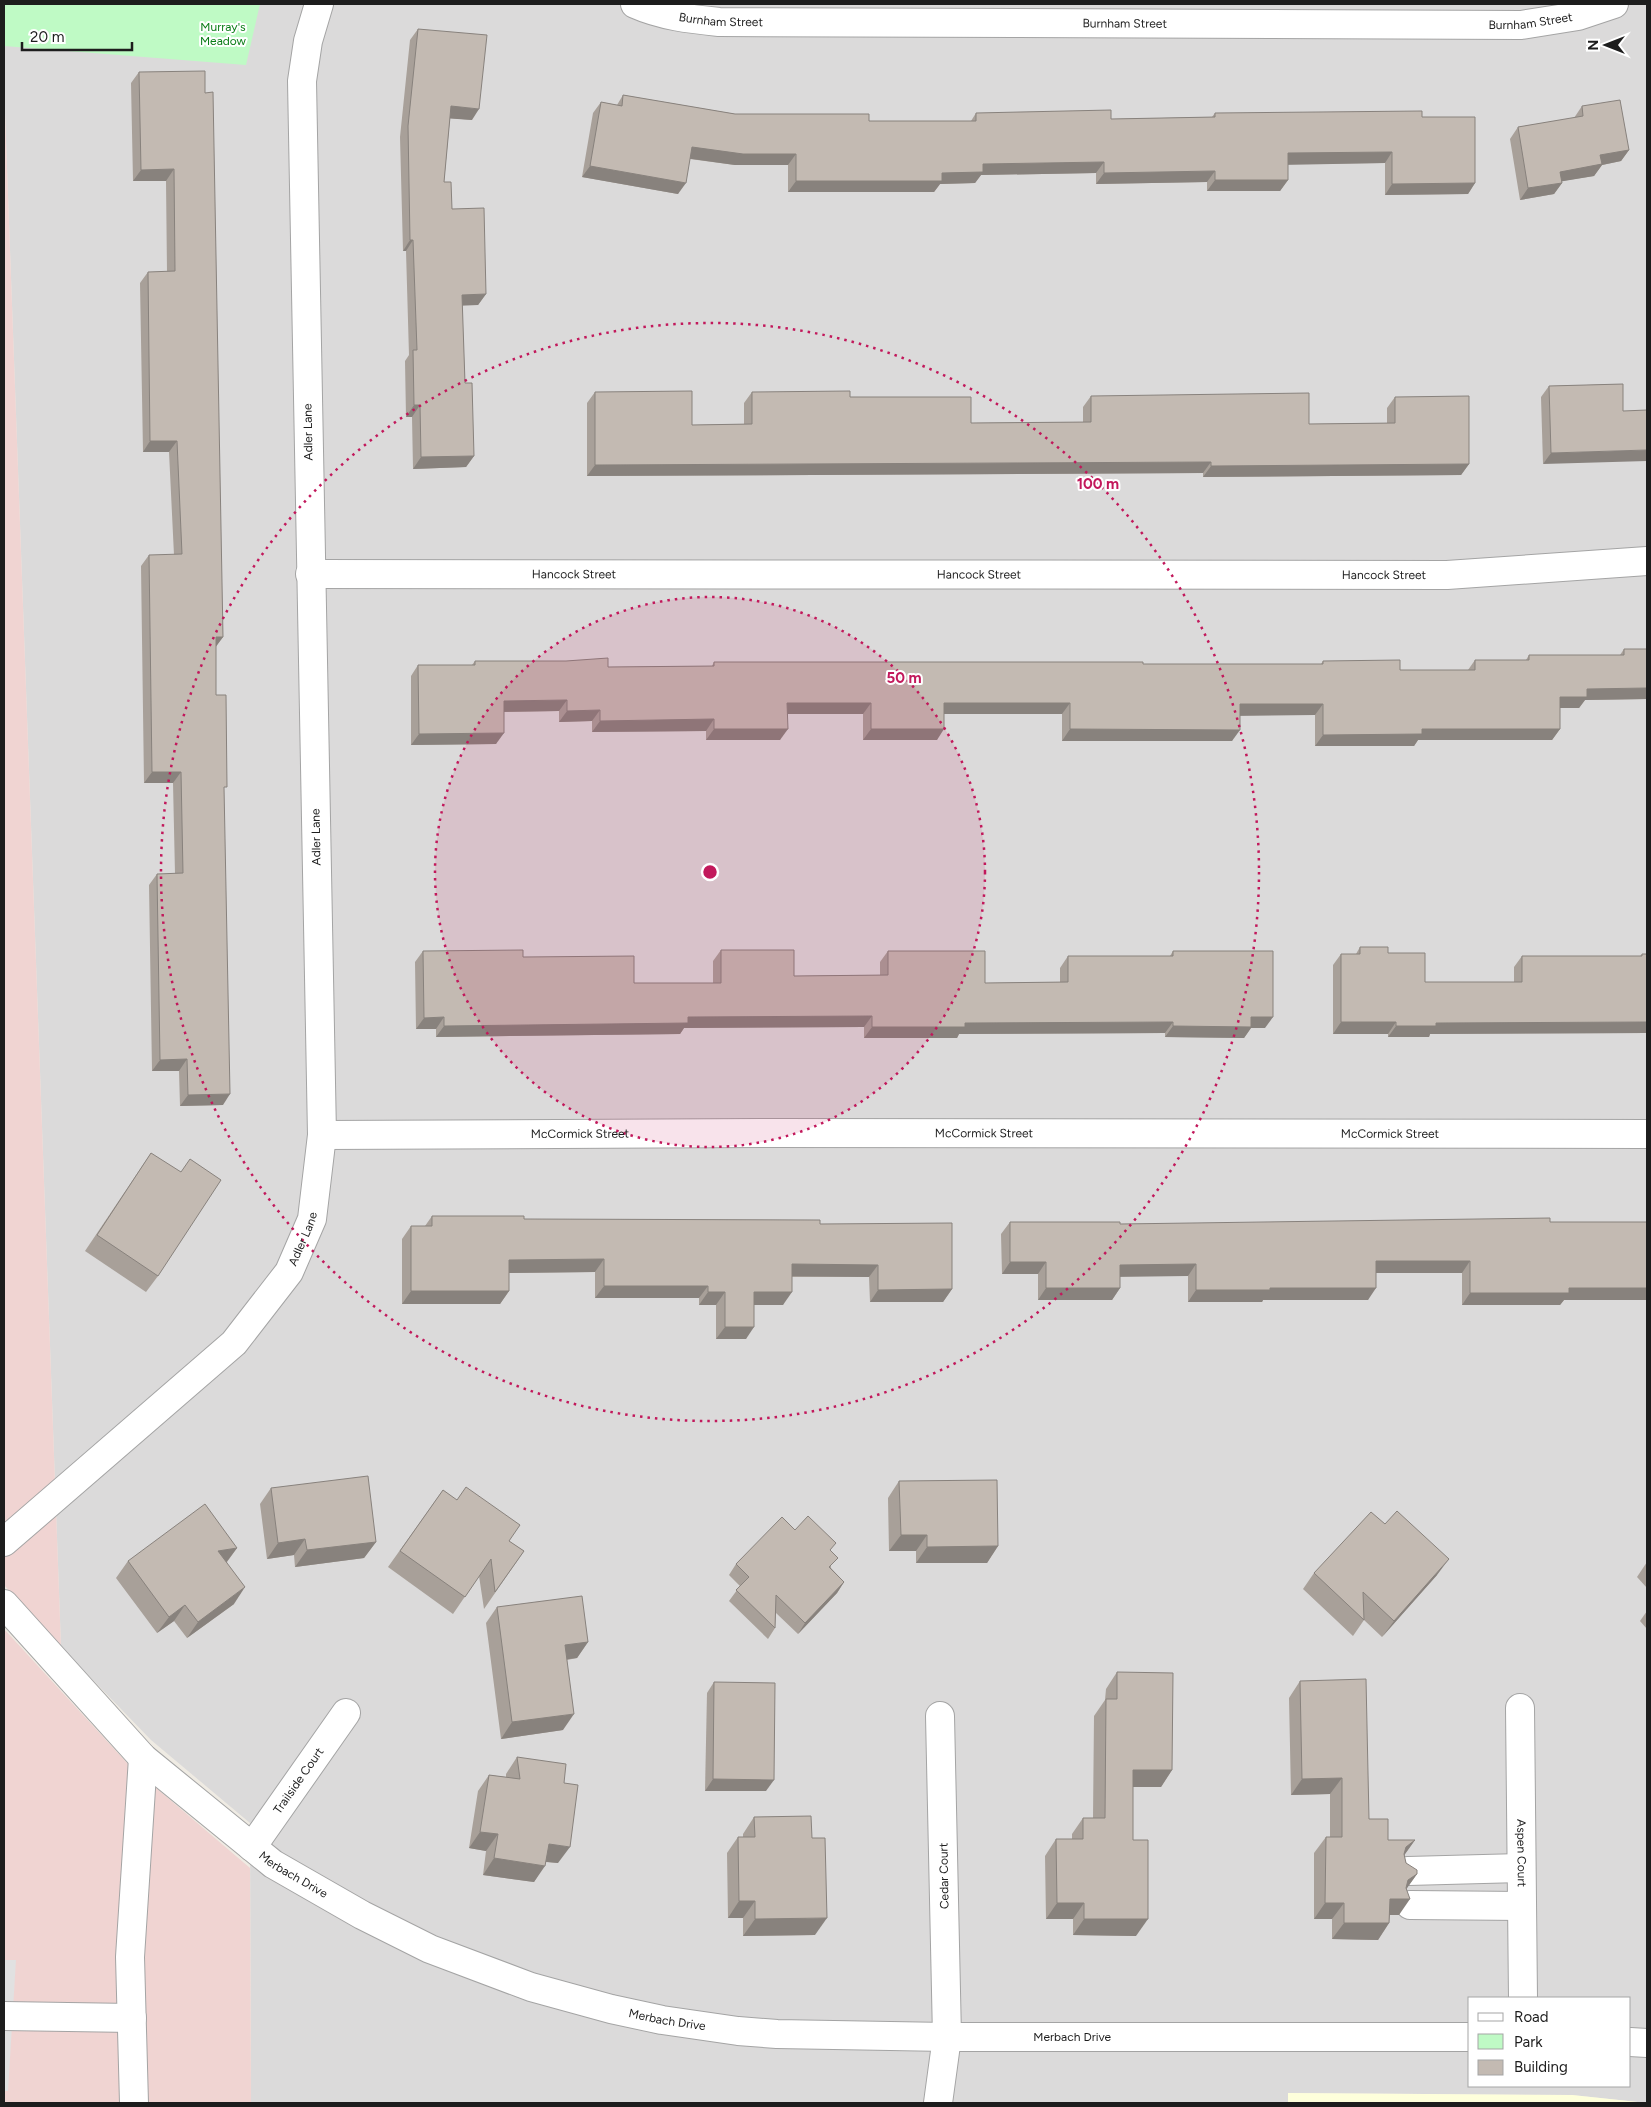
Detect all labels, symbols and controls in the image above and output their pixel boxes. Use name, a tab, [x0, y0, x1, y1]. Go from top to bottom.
street label: Burnham Street	[678, 10, 763, 29]
street label: Burnham Street	[1488, 10, 1574, 32]
street label: Burnham Street	[1082, 16, 1167, 31]
scale bar	[22, 20, 132, 52]
park label: Murray's Meadow	[200, 20, 247, 48]
north arrow	[1581, 20, 1631, 70]
text: 20 m	[30, 28, 64, 46]
text: N	[1585, 40, 1602, 50]
street label: Adler Lane	[300, 403, 315, 461]
text: 100 m	[1077, 475, 1119, 493]
street label: Hancock Street	[532, 567, 617, 581]
street label: Hancock Street	[937, 568, 1022, 582]
street label: Hancock Street	[1342, 568, 1427, 582]
text: 50 m	[886, 669, 922, 687]
street label: Adler Lane	[308, 808, 323, 866]
centre of rings	[701, 863, 719, 881]
street label: McCormick Street	[935, 1126, 1034, 1140]
street label: McCormick Street	[531, 1127, 630, 1141]
street label: McCormick Street	[1341, 1127, 1440, 1141]
street label: Adler Lane	[286, 1211, 320, 1268]
street label: Trailside Court	[271, 1745, 327, 1816]
street label: Aspen Court	[1514, 1819, 1529, 1888]
street label: Cedar Court	[936, 1842, 952, 1909]
street label: Merbach Drive	[256, 1848, 330, 1901]
legend	[1468, 1997, 1631, 2087]
street label: Merbach Drive	[627, 2006, 707, 2033]
text: Road	[1514, 2008, 1549, 2026]
street label: Merbach Drive	[1033, 2030, 1112, 2044]
text: Park	[1514, 2033, 1543, 2051]
text: Building	[1514, 2058, 1568, 2076]

